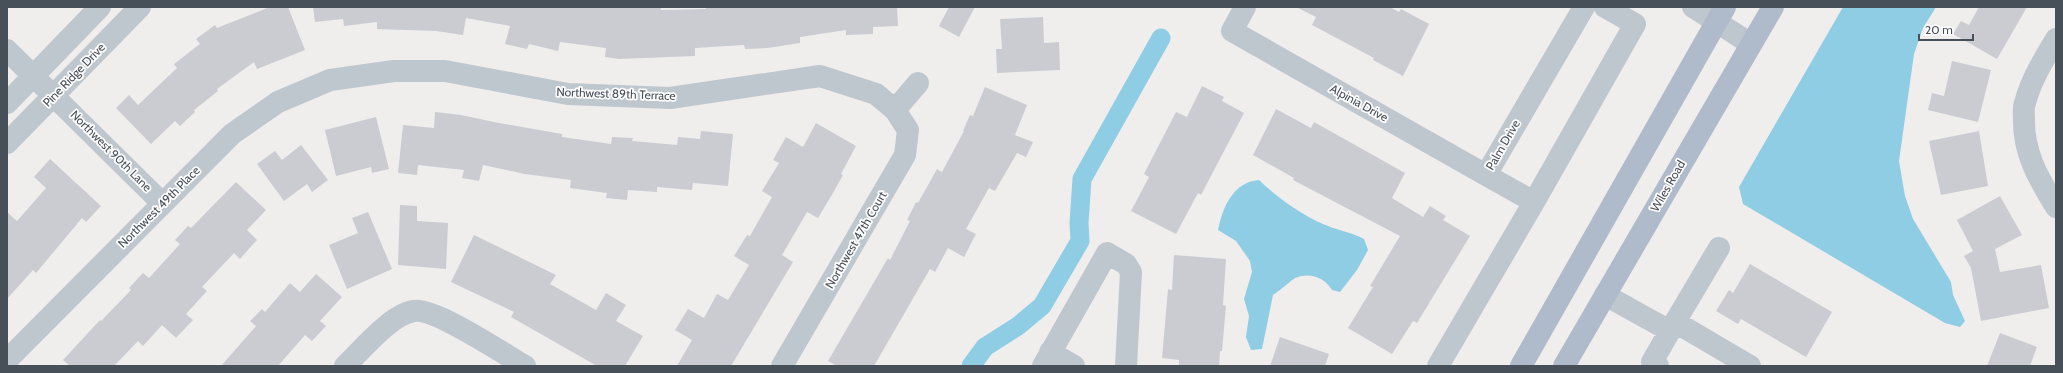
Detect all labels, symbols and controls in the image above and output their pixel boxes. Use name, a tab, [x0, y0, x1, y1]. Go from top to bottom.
scale bar	[1919, 16, 1973, 42]
text: 20 m	[1925, 22, 1953, 37]
street label: Pine Ridge Drive	[39, 40, 108, 110]
street label: Alpinia Drive	[1328, 80, 1391, 125]
street label: Northwest 89th Terrace	[556, 84, 676, 103]
street label: Northwest 90th Lane	[68, 107, 155, 194]
street label: Palm Drive	[1482, 117, 1523, 173]
street label: Wiles Road	[1647, 158, 1688, 214]
street label: Northwest 49th Place	[115, 163, 203, 251]
street label: Northwest 47th Court	[822, 188, 890, 291]

